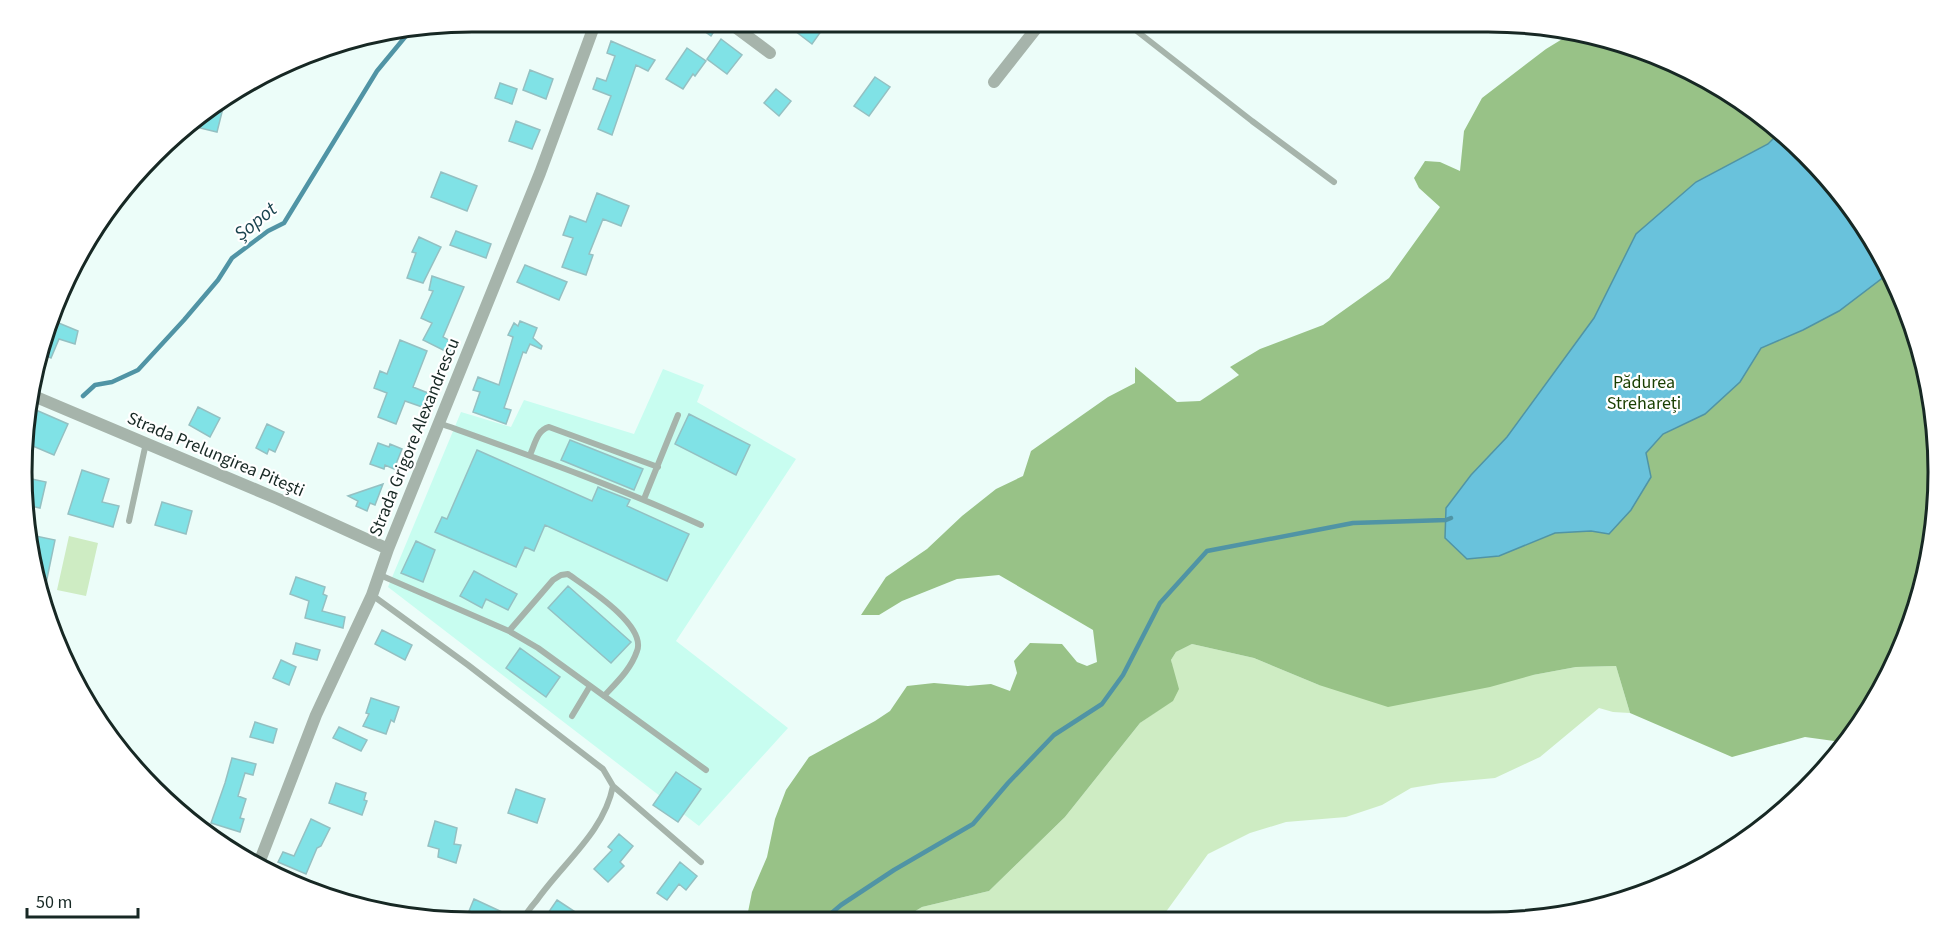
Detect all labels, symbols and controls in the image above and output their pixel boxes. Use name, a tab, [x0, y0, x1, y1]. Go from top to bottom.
water label: Șopot	[228, 196, 283, 248]
street label: Strada Grigore Alexandrescu	[363, 334, 466, 540]
park label: Pădurea Strehareți	[1607, 370, 1681, 416]
street label: Strada Prelungirea Pitești	[123, 406, 308, 503]
scale bar	[27, 881, 138, 919]
text: 50 m	[36, 890, 72, 915]

